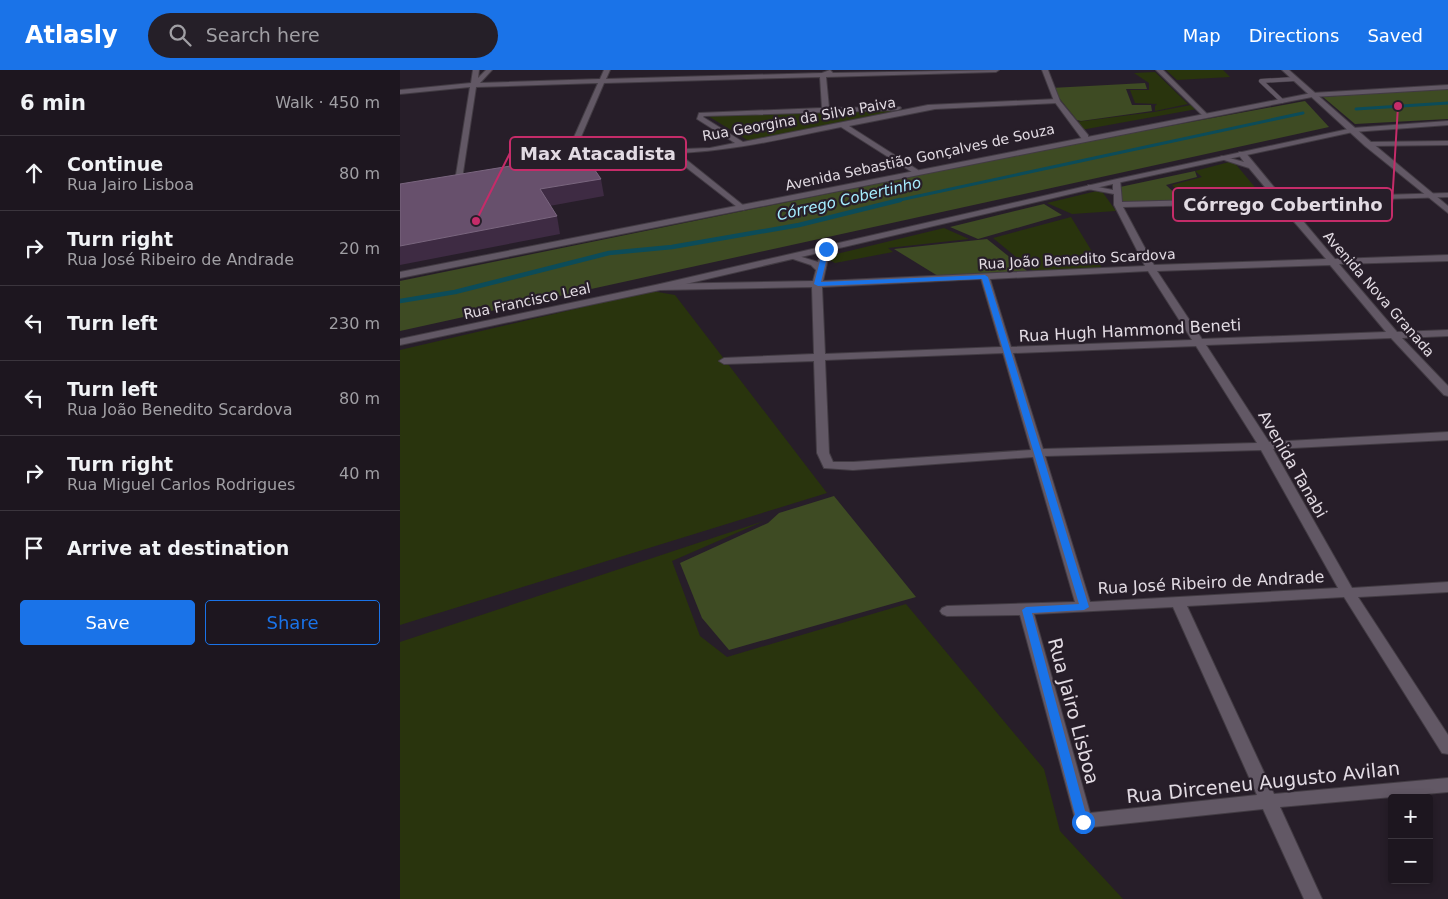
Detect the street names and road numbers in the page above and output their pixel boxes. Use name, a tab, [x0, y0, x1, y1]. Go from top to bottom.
street label: Rua Georgina da Silva Paiva	[701, 94, 897, 144]
street label: Avenida Sebastião Gonçalves de Souza	[784, 121, 1056, 193]
street label: Avenida Nova Granada	[1320, 228, 1438, 360]
street label: Rua João Benedito Scardova	[978, 246, 1176, 272]
street label: Rua Francisco Leal	[462, 280, 592, 322]
street label: Rua Hugh Hammond Beneti	[1018, 315, 1242, 346]
street label: Avenida Tanabi	[1254, 407, 1331, 521]
street label: Rua José Ribeiro de Andrade	[1097, 567, 1325, 598]
street label: Rua Jairo Lisboa	[1044, 635, 1104, 787]
street label: Rua Dirceneu Augusto Avilan	[1125, 757, 1401, 807]

